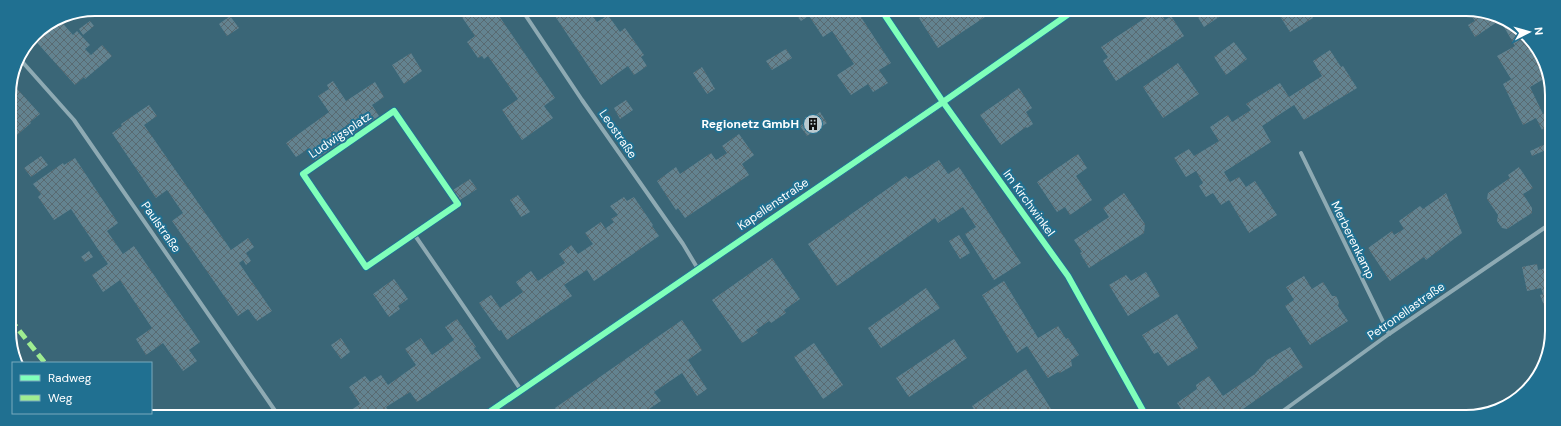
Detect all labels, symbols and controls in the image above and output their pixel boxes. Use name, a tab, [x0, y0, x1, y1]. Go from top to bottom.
north arrow	[1509, 12, 1549, 52]
text: N	[1532, 26, 1546, 36]
street label: Leostraße	[595, 106, 641, 162]
street label: Ludwigsplatz	[306, 108, 374, 162]
building icon: Regionetz GmbH	[802, 113, 824, 135]
place label: Regionetz GmbH	[701, 116, 799, 132]
street label: Im Kirchwinkel	[999, 167, 1059, 239]
street label: Kapellenstraße	[734, 174, 812, 234]
street label: Paulstraße	[138, 198, 185, 256]
street label: Merberenkamp	[1327, 199, 1379, 281]
street label: Petronellastraße	[1364, 278, 1448, 344]
legend	[12, 362, 152, 414]
text: Radweg	[48, 370, 92, 386]
text: Weg	[48, 390, 73, 406]

